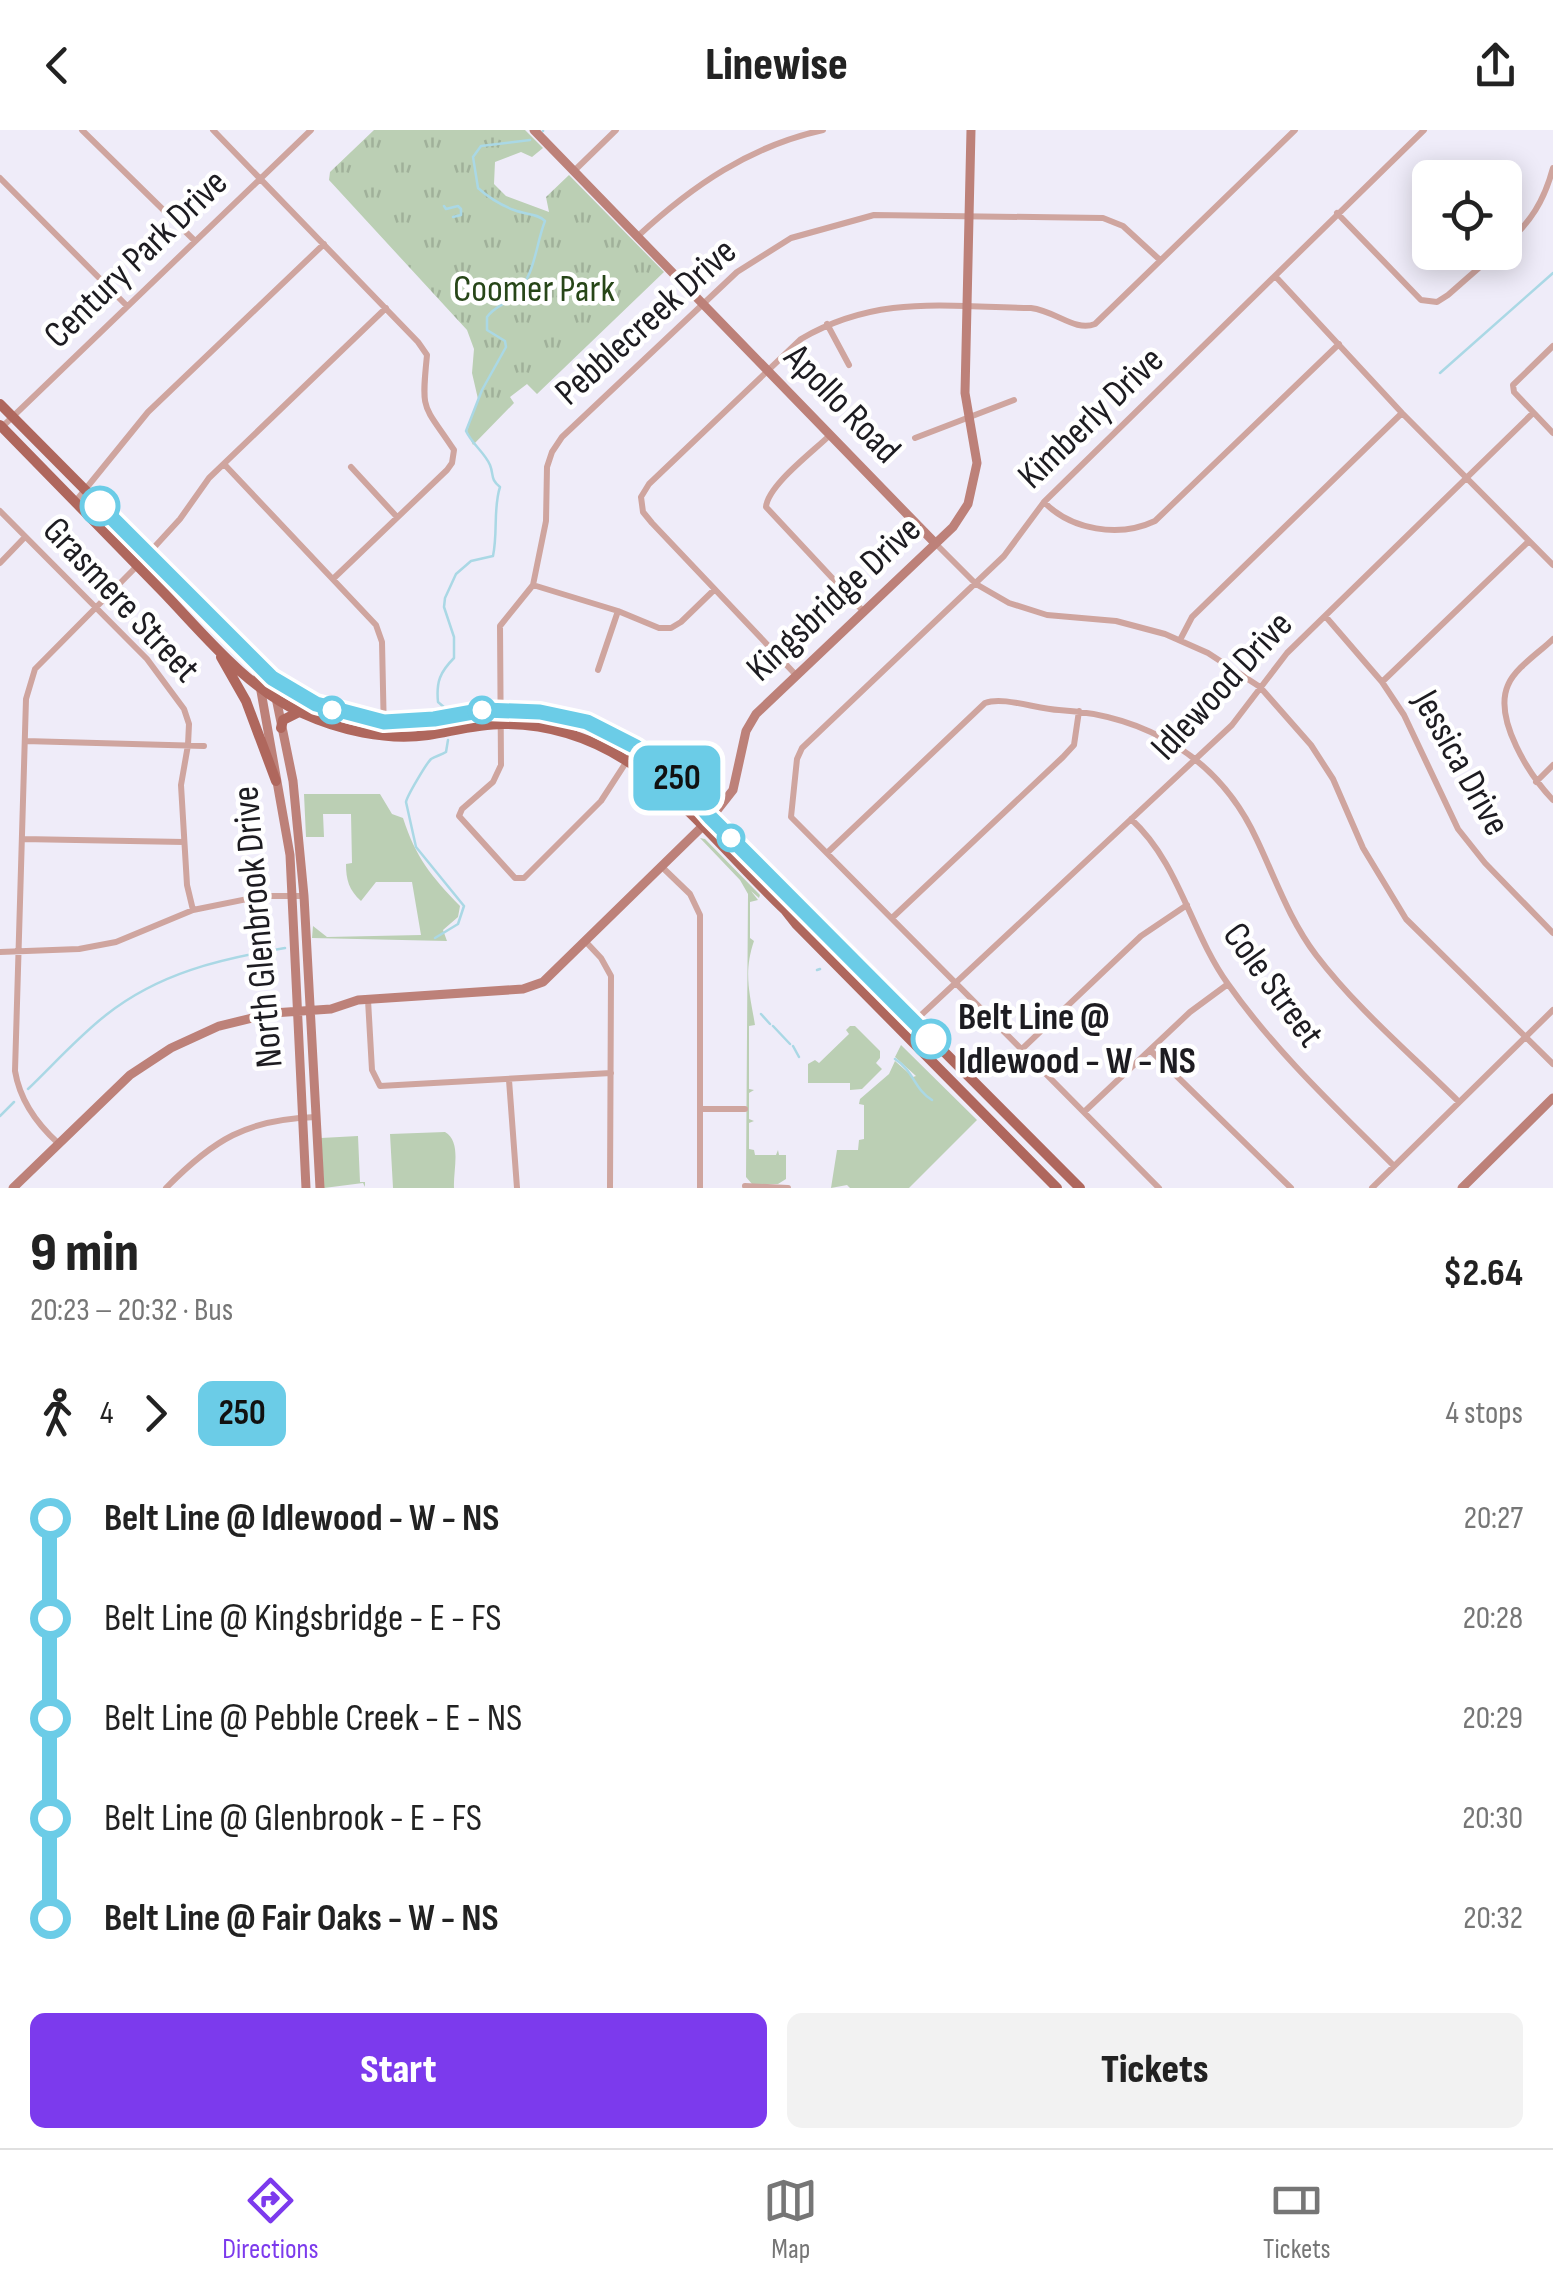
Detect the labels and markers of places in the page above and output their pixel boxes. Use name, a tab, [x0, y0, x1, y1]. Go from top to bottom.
unlabelled marker	[81, 487, 119, 525]
unlabelled marker	[319, 697, 345, 723]
unlabelled marker	[469, 697, 495, 723]
unlabelled marker	[718, 825, 744, 851]
place label: Belt Line @ Idlewood - W - NS	[958, 995, 1196, 1084]
marker: Belt Line @ Idlewood - W - NS	[912, 1020, 950, 1058]

